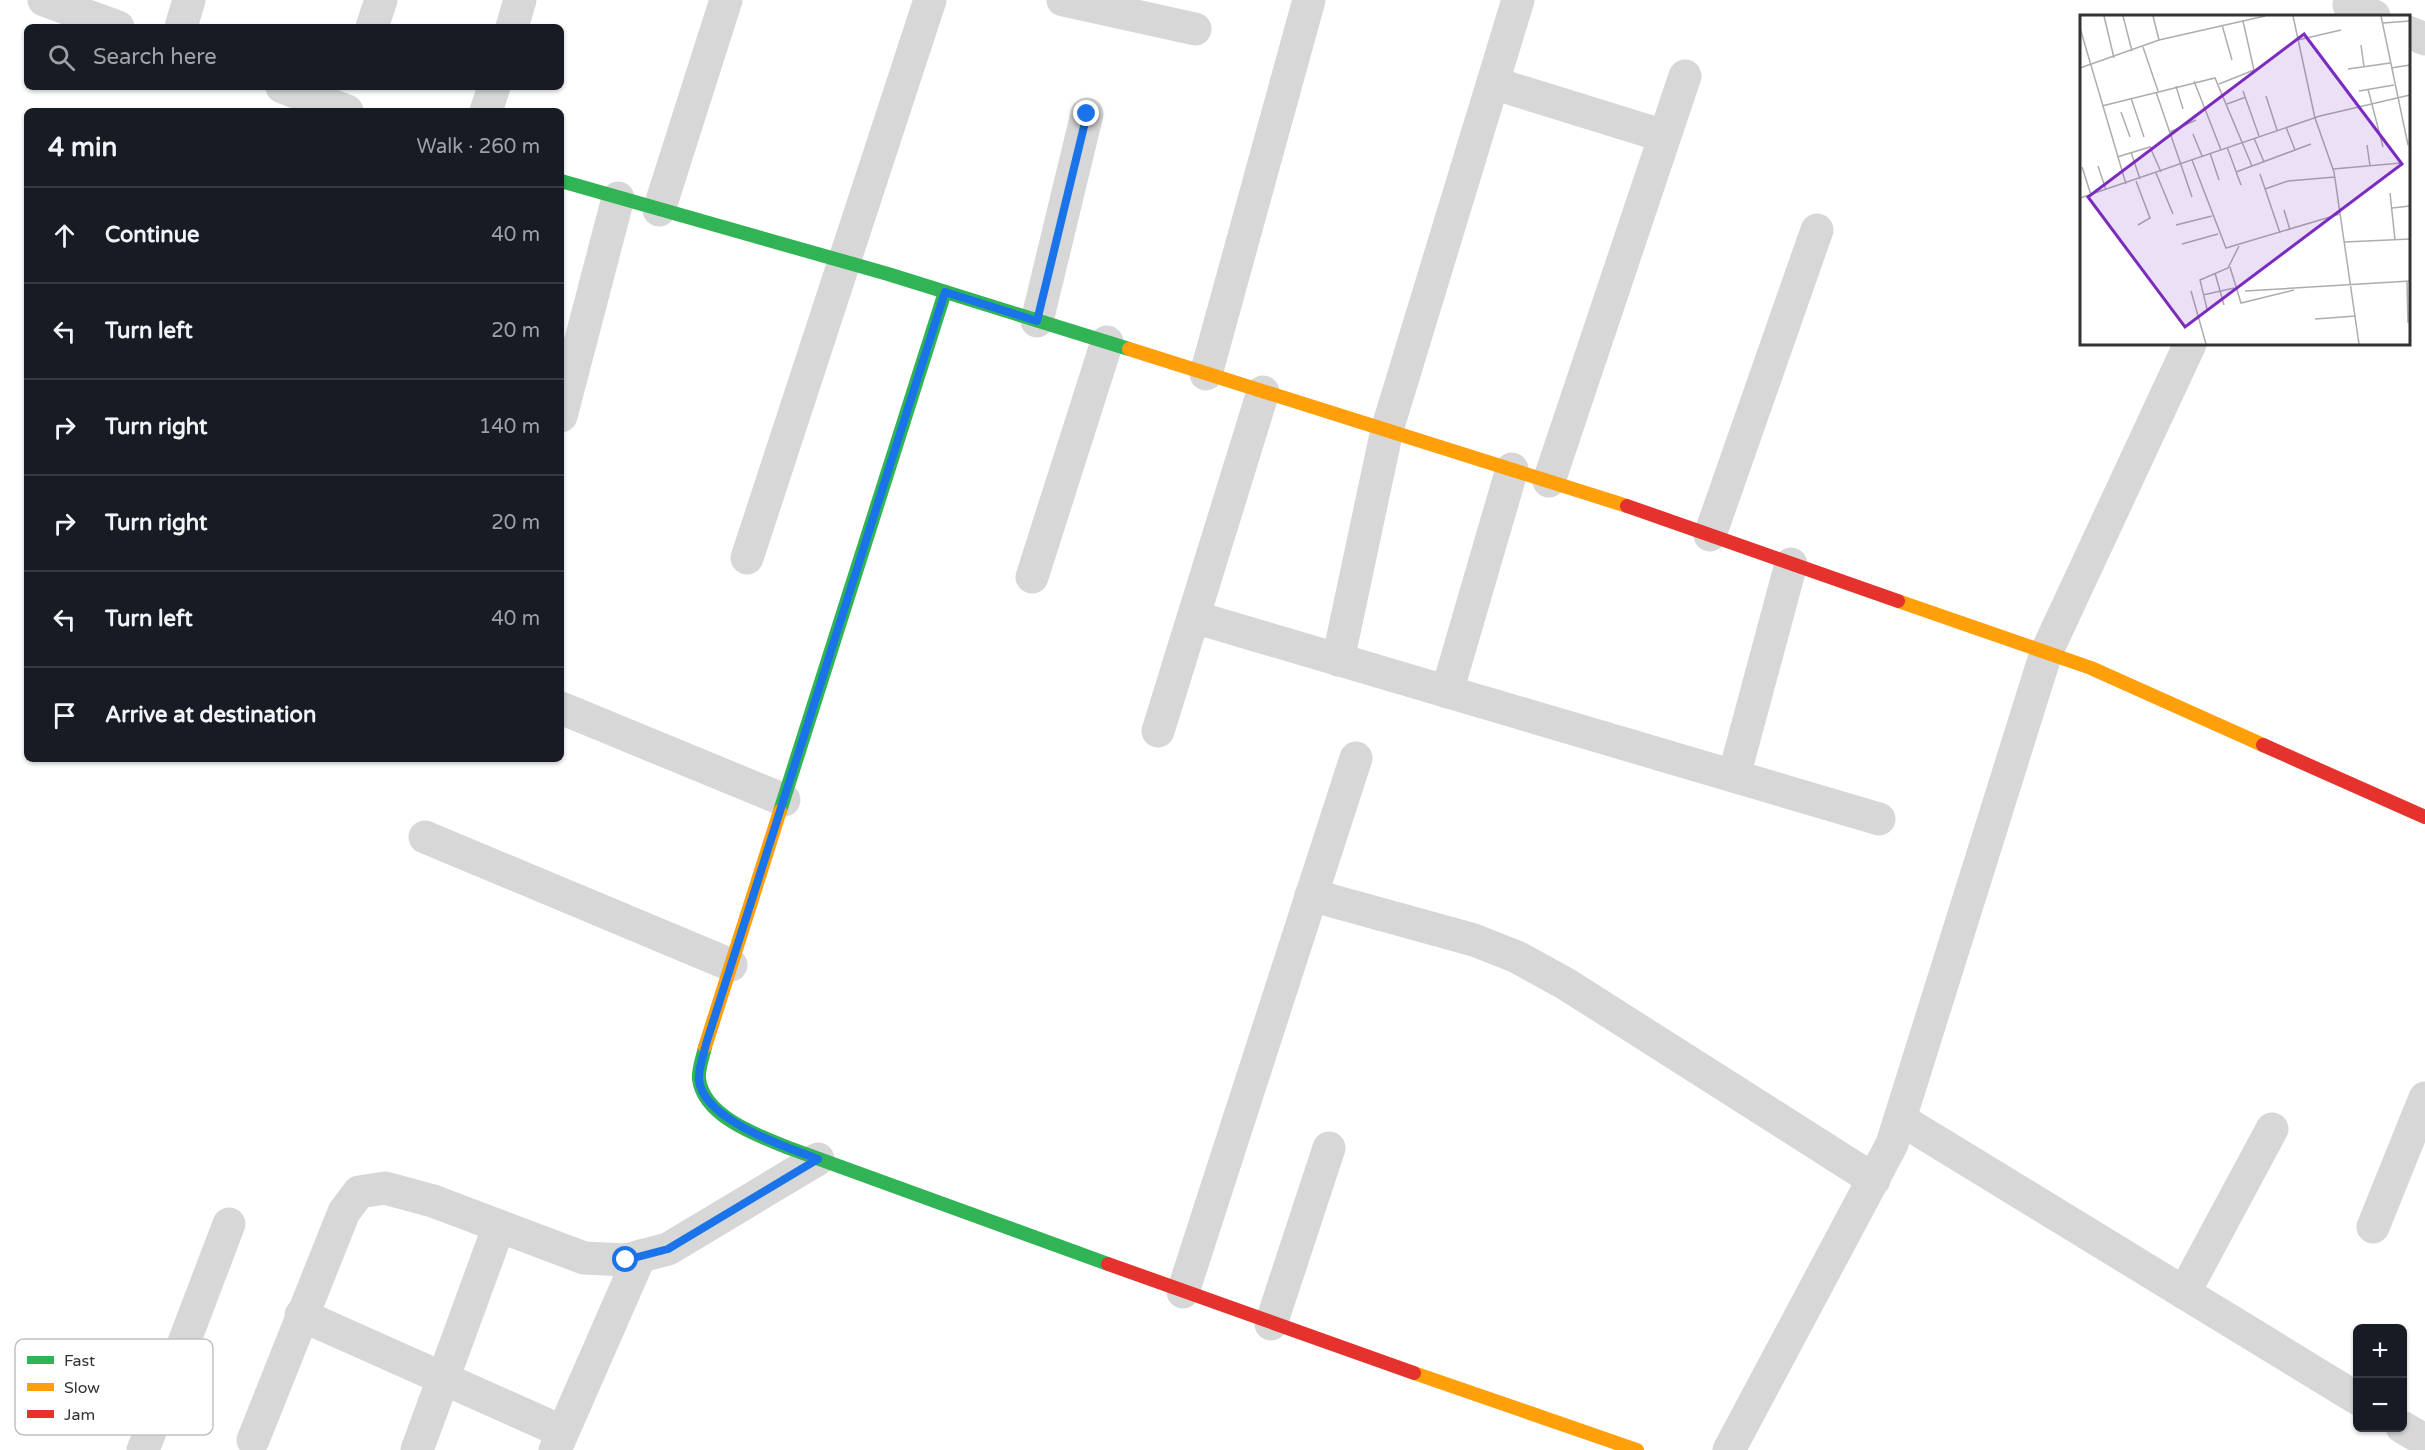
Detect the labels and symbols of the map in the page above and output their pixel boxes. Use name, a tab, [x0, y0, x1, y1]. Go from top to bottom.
inset map	[2080, 15, 2410, 345]
route end	[1073, 100, 1099, 126]
route start	[612, 1246, 638, 1272]
legend	[15, 1339, 213, 1435]
text: Fast	[64, 1351, 95, 1371]
text: Slow	[64, 1378, 100, 1398]
text: Jam	[64, 1405, 95, 1425]

